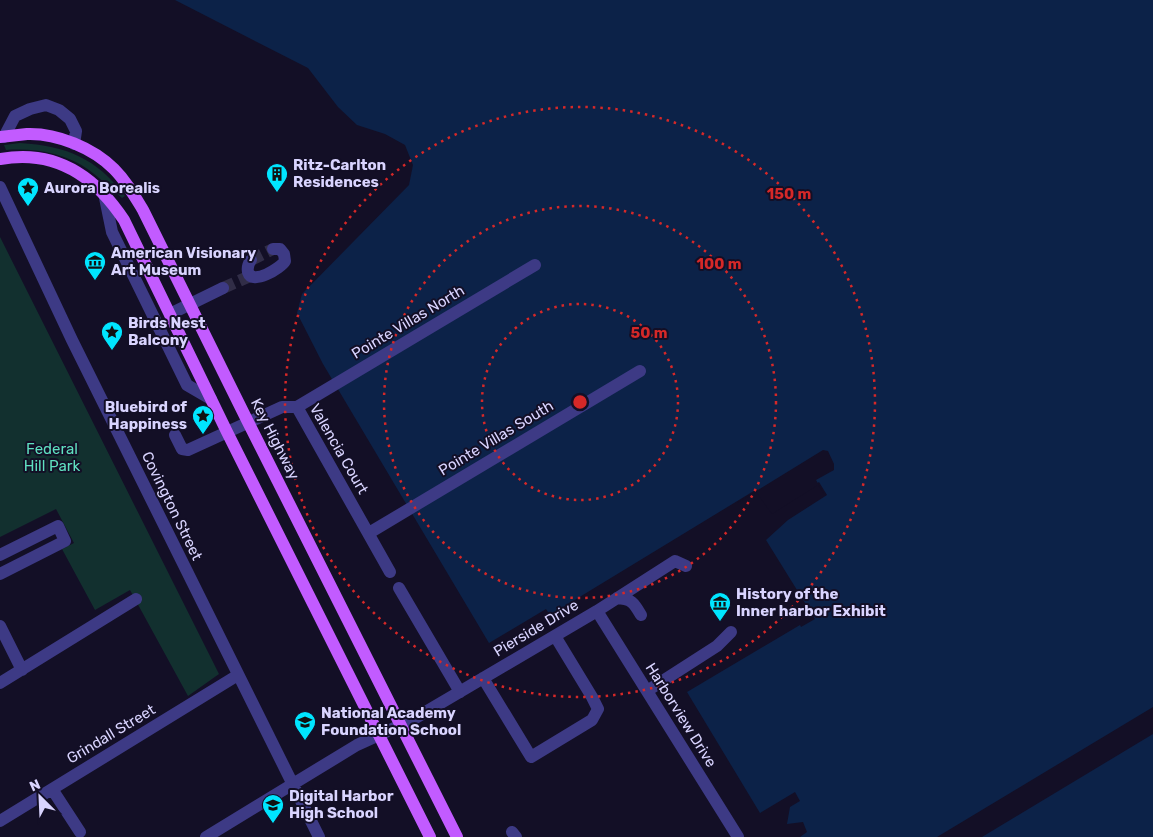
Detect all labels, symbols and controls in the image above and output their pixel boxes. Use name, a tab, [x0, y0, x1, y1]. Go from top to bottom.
place label: Ritz-Carlton Residences	[293, 156, 386, 191]
building icon: Ritz-Carlton Residences	[265, 162, 289, 193]
place icon: Aurora Borealis	[16, 176, 40, 207]
place label: Aurora Borealis	[44, 179, 160, 197]
text: 150 m	[767, 185, 811, 203]
place label: American Visionary Art Museum	[111, 244, 256, 279]
museum icon: American Visionary Art Museum	[83, 250, 107, 281]
text: 100 m	[697, 255, 741, 273]
street label: Pointe Villas North	[348, 281, 468, 363]
place label: Birds Nest Balcony	[128, 314, 206, 349]
place icon: Birds Nest Balcony	[100, 320, 124, 351]
text: 50 m	[631, 324, 667, 342]
centre of rings	[571, 393, 589, 411]
street label: Key Highway	[247, 395, 303, 483]
street label: Pointe Villas South	[435, 397, 557, 479]
place label: Bluebird of Happiness	[105, 398, 187, 433]
street label: Valencia Court	[306, 401, 372, 498]
place icon: Bluebird of Happiness	[191, 404, 215, 435]
park label: Federal Hill Park	[24, 440, 81, 475]
street label: Covington Street	[138, 449, 206, 564]
place label: History of the Inner harbor Exhibit	[736, 585, 886, 620]
museum icon: History of the Inner harbor Exhibit	[708, 591, 732, 622]
street label: Pierside Drive	[490, 596, 582, 660]
street label: Harborview Drive	[642, 660, 720, 770]
street label: Grindall Street	[63, 700, 159, 768]
place label: National Academy Foundation School	[321, 704, 461, 739]
school or university icon: National Academy Foundation School	[293, 710, 317, 741]
north arrow	[15, 772, 65, 822]
text: N	[27, 776, 43, 795]
place label: Digital Harbor High School	[289, 787, 394, 822]
school or university icon: Digital Harbor High School	[261, 793, 285, 824]

